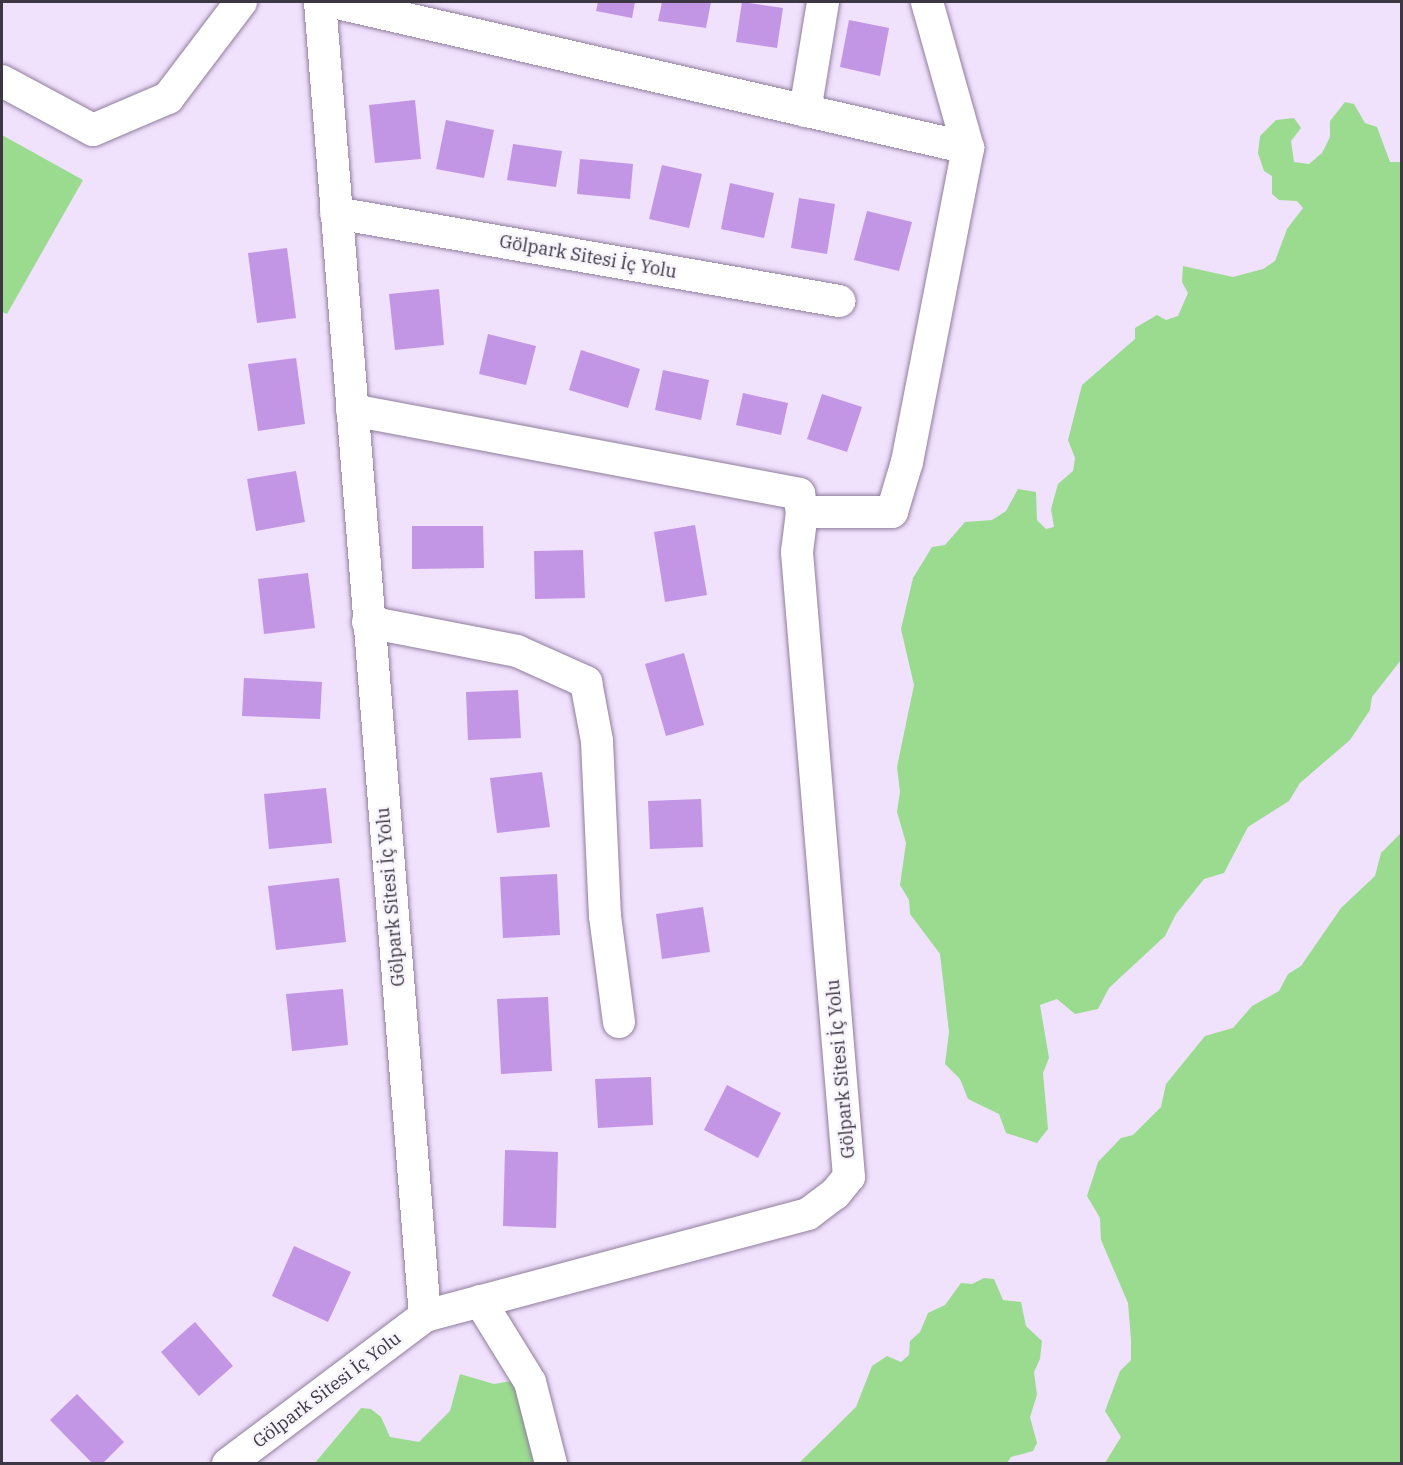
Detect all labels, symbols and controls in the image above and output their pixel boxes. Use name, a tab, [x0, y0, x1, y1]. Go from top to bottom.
street label: Gölpark Sitesi İç Yolu	[498, 231, 678, 283]
street label: Gölpark Sitesi İç Yolu	[372, 807, 410, 987]
street label: Gölpark Sitesi İç Yolu	[822, 979, 860, 1159]
street label: Gölpark Sitesi İç Yolu	[249, 1327, 405, 1453]

